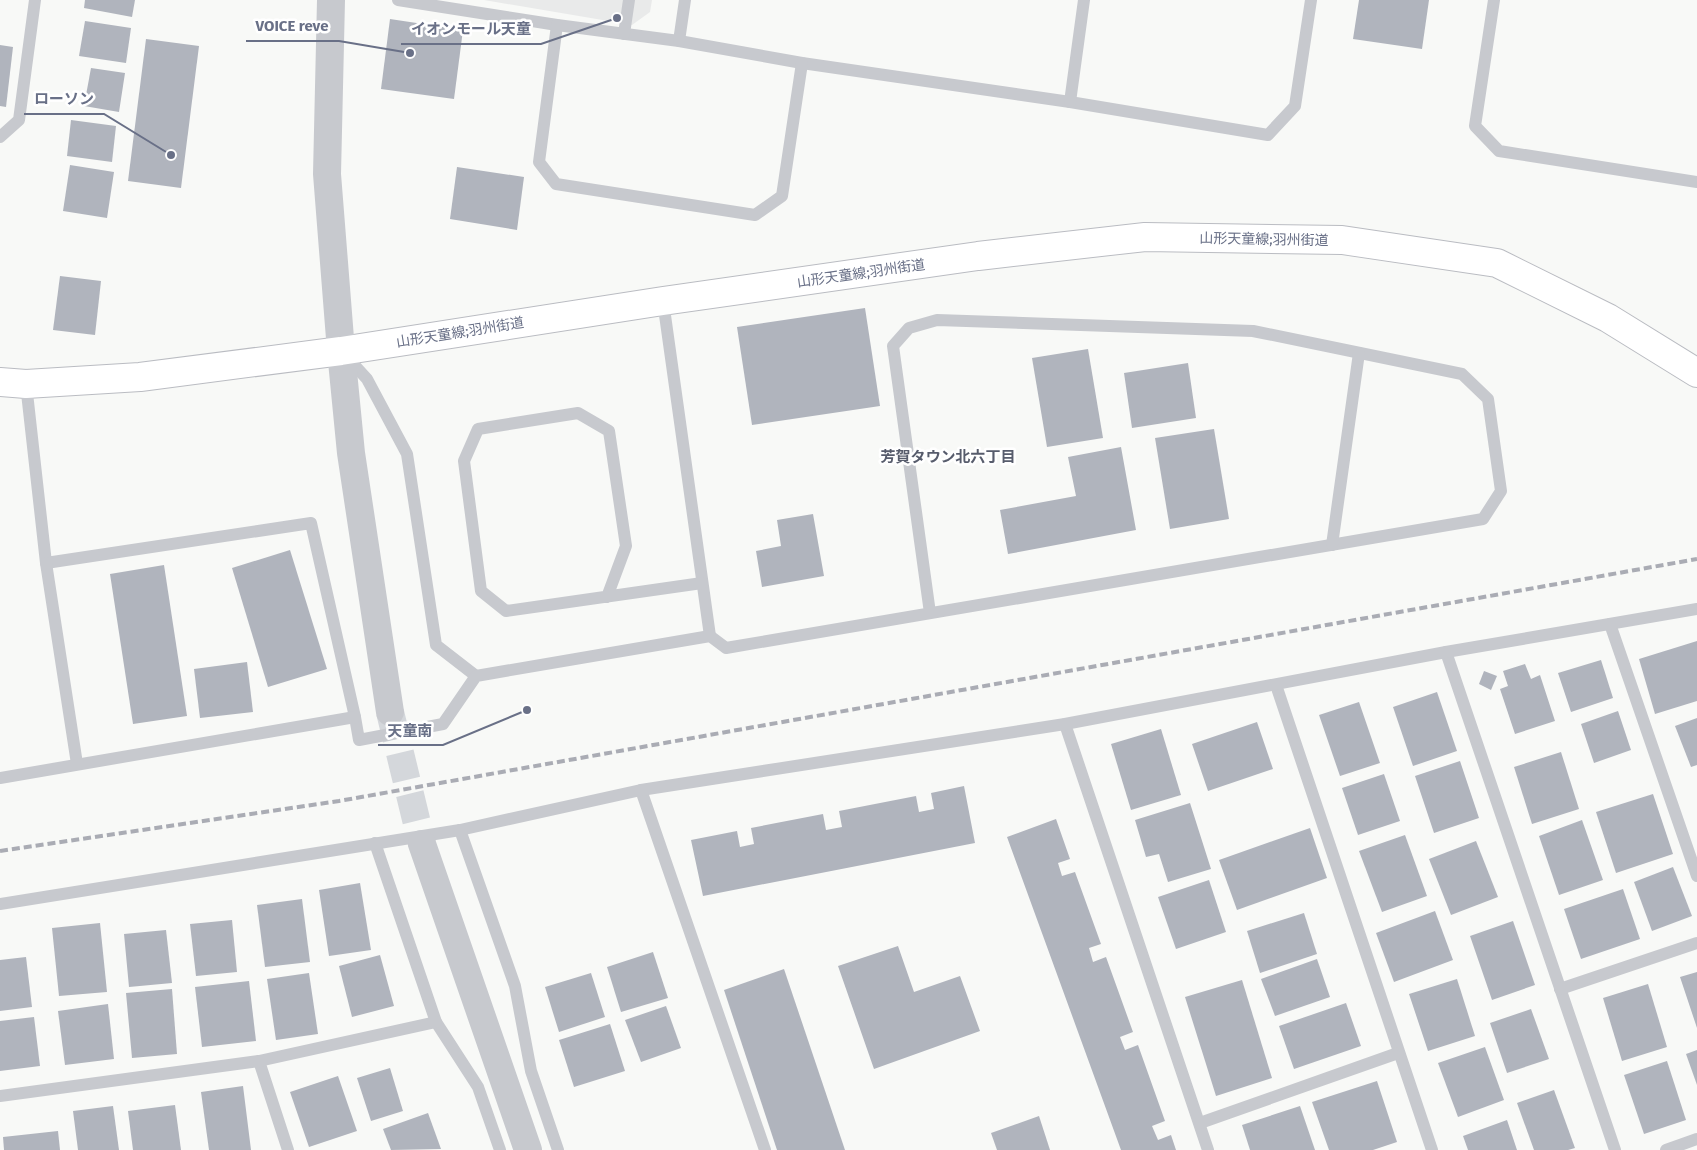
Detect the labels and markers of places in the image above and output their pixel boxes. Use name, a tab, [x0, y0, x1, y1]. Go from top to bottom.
callout: VOICE reve	[246, 11, 339, 41]
callout: イオンモール天童	[401, 14, 541, 44]
callout: ローソン	[24, 84, 104, 114]
callout: 天童南	[378, 715, 443, 745]

